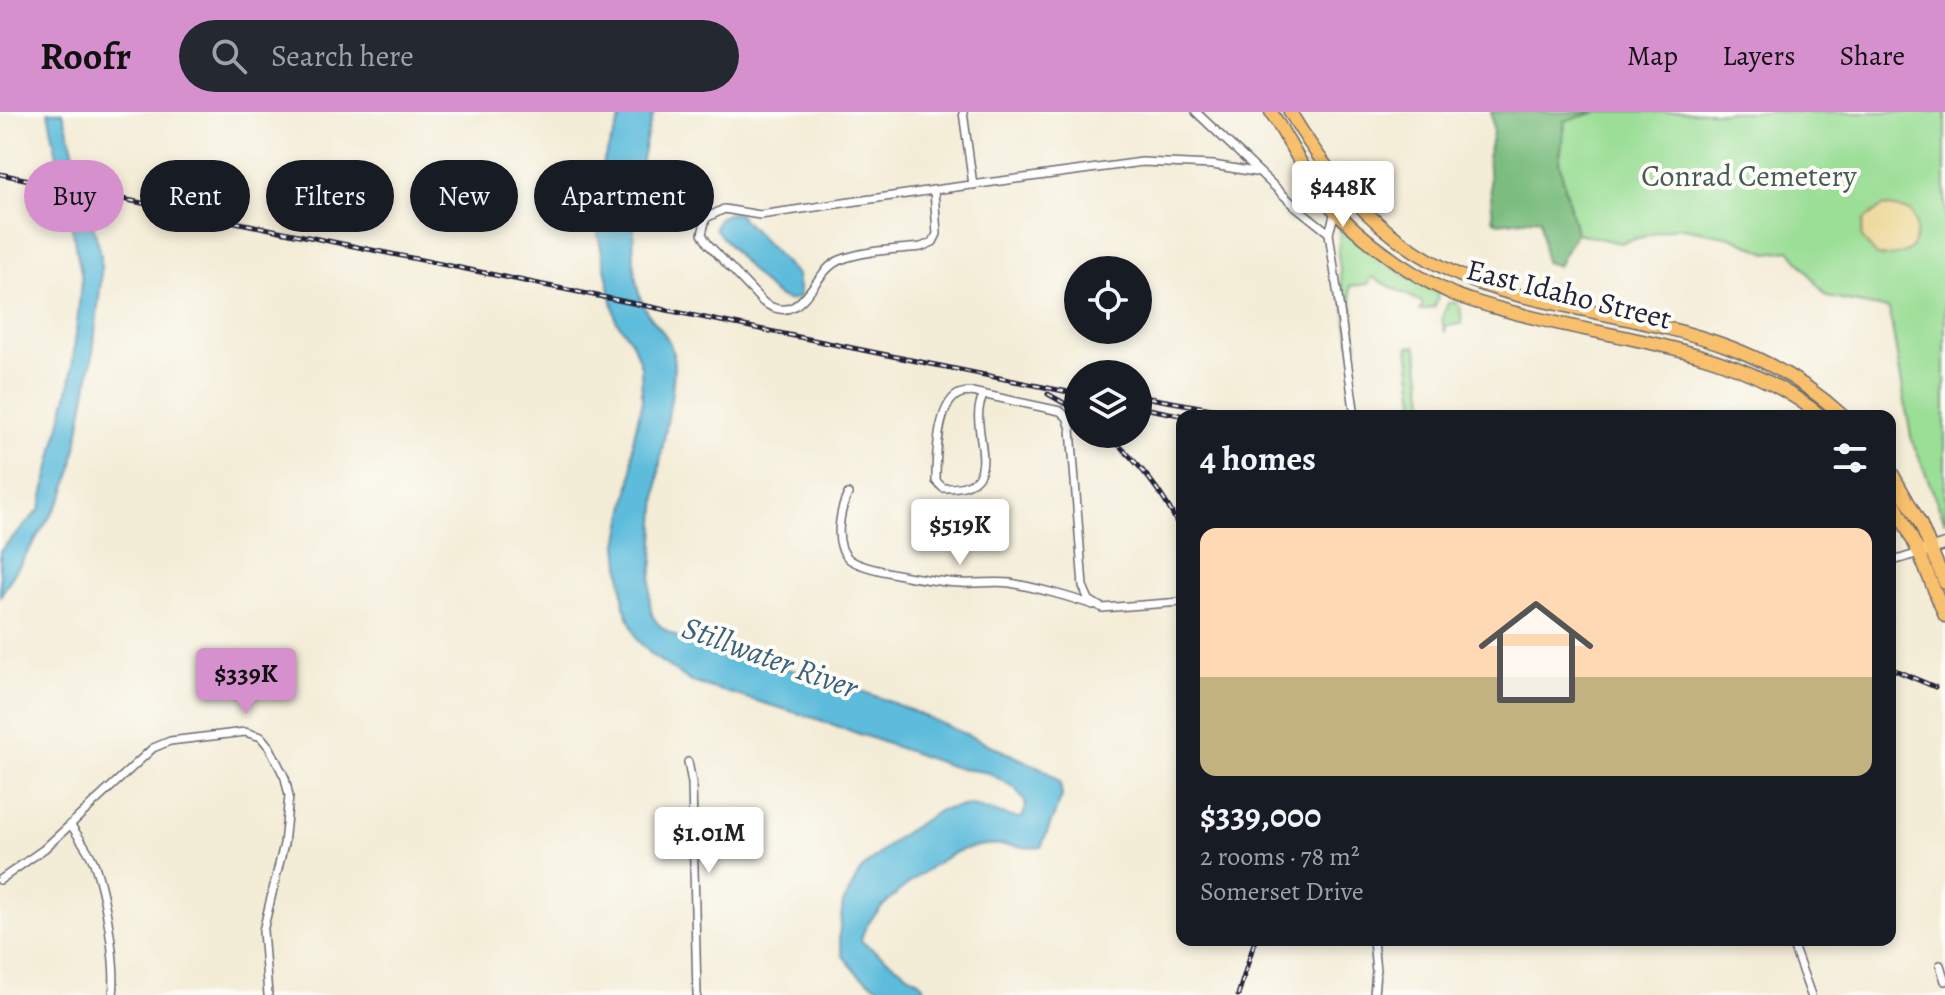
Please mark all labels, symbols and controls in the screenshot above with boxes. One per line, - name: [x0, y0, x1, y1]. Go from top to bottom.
- search box: [179, 20, 739, 92]
- text: Roofr: [40, 30, 131, 82]
- icon: search: [207, 34, 251, 78]
- text: Search here: [271, 36, 414, 76]
- text: Map: [1627, 37, 1678, 75]
- text: Layers: [1722, 37, 1795, 75]
- text: Share: [1839, 37, 1905, 75]
- park label: Conrad Cemetery: [1641, 156, 1857, 196]
- chip: Buy: [24, 160, 124, 232]
- chip: Rent: [140, 160, 250, 232]
- chip: Filters: [266, 160, 394, 232]
- chip: New: [410, 160, 518, 232]
- chip: Apartment: [534, 160, 714, 232]
- pin: $448K: [1287, 161, 1399, 229]
- text: $448K: [1310, 169, 1376, 204]
- street label: East Idaho Street: [1462, 249, 1676, 339]
- map controls: [1064, 256, 1152, 448]
- button: locate: [1064, 256, 1152, 344]
- button: layers: [1064, 360, 1152, 448]
- text: 4 homes: [1200, 435, 1316, 482]
- icon: filters: [1828, 436, 1872, 480]
- pin: $519K: [904, 499, 1016, 567]
- text: $519K: [929, 507, 991, 542]
- icon: home: [1464, 580, 1608, 724]
- water label: Stillwater River: [676, 605, 865, 709]
- pin: $339K: [190, 648, 302, 716]
- text: $339K: [214, 656, 278, 691]
- text: $339,000: [1200, 792, 1321, 839]
- pin: $1.01M: [644, 807, 774, 875]
- text: $1.01M: [673, 815, 745, 850]
- text: 2 rooms · 78 m²: [1200, 839, 1359, 874]
- text: Somerset Drive: [1200, 874, 1364, 909]

